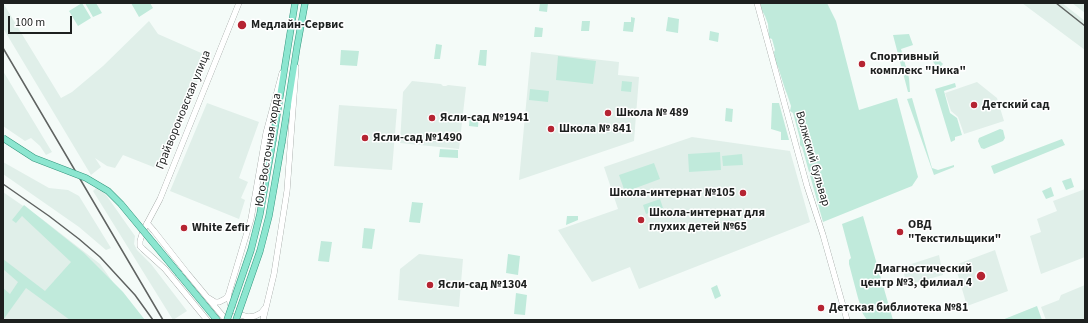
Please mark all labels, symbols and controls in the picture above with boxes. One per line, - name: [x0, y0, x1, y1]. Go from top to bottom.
- scale bar: [10, 8, 74, 34]
- text: 100 m: [15, 14, 45, 31]
- place label: Медлайн-Сервис: [251, 18, 344, 32]
- marker: Медлайн-Сервис: [236, 19, 248, 31]
- street label: Грайвороновская улица: [154, 48, 214, 172]
- place label: Спортивный комплекс "Ника": [870, 50, 966, 78]
- marker: Спортивный комплекс "Ника": [857, 59, 867, 69]
- street label: Юго-Восточная хорда: [253, 92, 285, 208]
- place label: Детский сад: [982, 98, 1049, 112]
- marker: Детский сад: [969, 100, 979, 110]
- place label: Школа № 489: [616, 106, 688, 120]
- marker: Школа № 489: [603, 108, 613, 118]
- street label: Волжский бульвар: [792, 110, 832, 208]
- place label: Ясли-сад №1941: [440, 111, 529, 125]
- marker: Ясли-сад №1941: [427, 113, 437, 123]
- place label: Школа № 841: [559, 122, 631, 136]
- marker: Школа № 841: [546, 124, 556, 134]
- place label: Ясли-сад №1490: [373, 131, 462, 145]
- marker: Ясли-сад №1490: [360, 133, 370, 143]
- place label: Школа-интернат №105: [609, 186, 735, 200]
- marker: Школа-интернат №105: [738, 188, 748, 198]
- place label: Школа-интернат для глухих детей №65: [649, 206, 765, 234]
- marker: Школа-интернат для глухих детей №65: [636, 215, 646, 225]
- place label: ОВД "Текстильщики": [908, 218, 1001, 246]
- place label: White Zefir: [192, 221, 250, 235]
- marker: White Zefir: [179, 223, 189, 233]
- marker: ОВД "Текстильщики": [895, 227, 905, 237]
- place label: Диагностический центр №3, филиал 4: [860, 262, 972, 290]
- marker: Диагностический центр №3, филиал 4: [975, 270, 987, 282]
- place label: Ясли-сад №1304: [438, 278, 527, 292]
- marker: Ясли-сад №1304: [425, 280, 435, 290]
- place label: Детская библиотека №81: [829, 301, 968, 315]
- marker: Детская библиотека №81: [816, 303, 826, 313]

